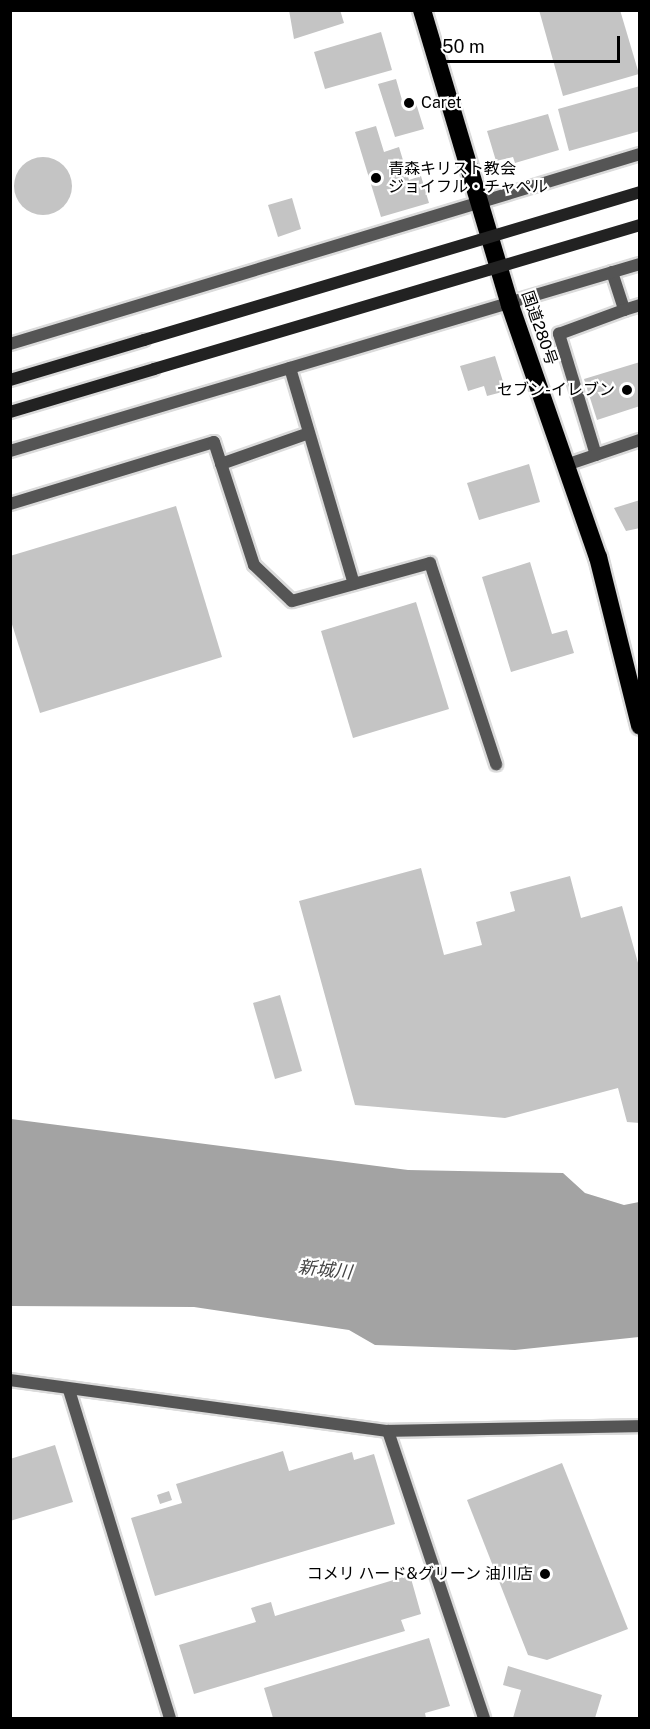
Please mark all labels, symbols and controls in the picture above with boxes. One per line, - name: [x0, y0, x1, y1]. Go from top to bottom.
- scale bar: [434, 24, 623, 62]
- text: 50 m: [442, 36, 485, 57]
- place label: Caret: [421, 93, 462, 113]
- marker: Caret: [402, 96, 416, 110]
- place label: 青森キリスト教会 ジョイフル・チャペル: [388, 159, 548, 197]
- marker: 青森キリスト教会 ジョイフル・チャペル: [369, 171, 383, 185]
- street label: 国道280号: [517, 288, 561, 368]
- place label: セブン-イレブン: [497, 380, 615, 400]
- marker: セブン-イレブン: [620, 383, 634, 397]
- water label: 新城川: [297, 1256, 353, 1284]
- place label: コメリ ハード&グリーン 油川店: [306, 1564, 533, 1584]
- marker: コメリ ハード&グリーン 油川店: [538, 1567, 552, 1581]

